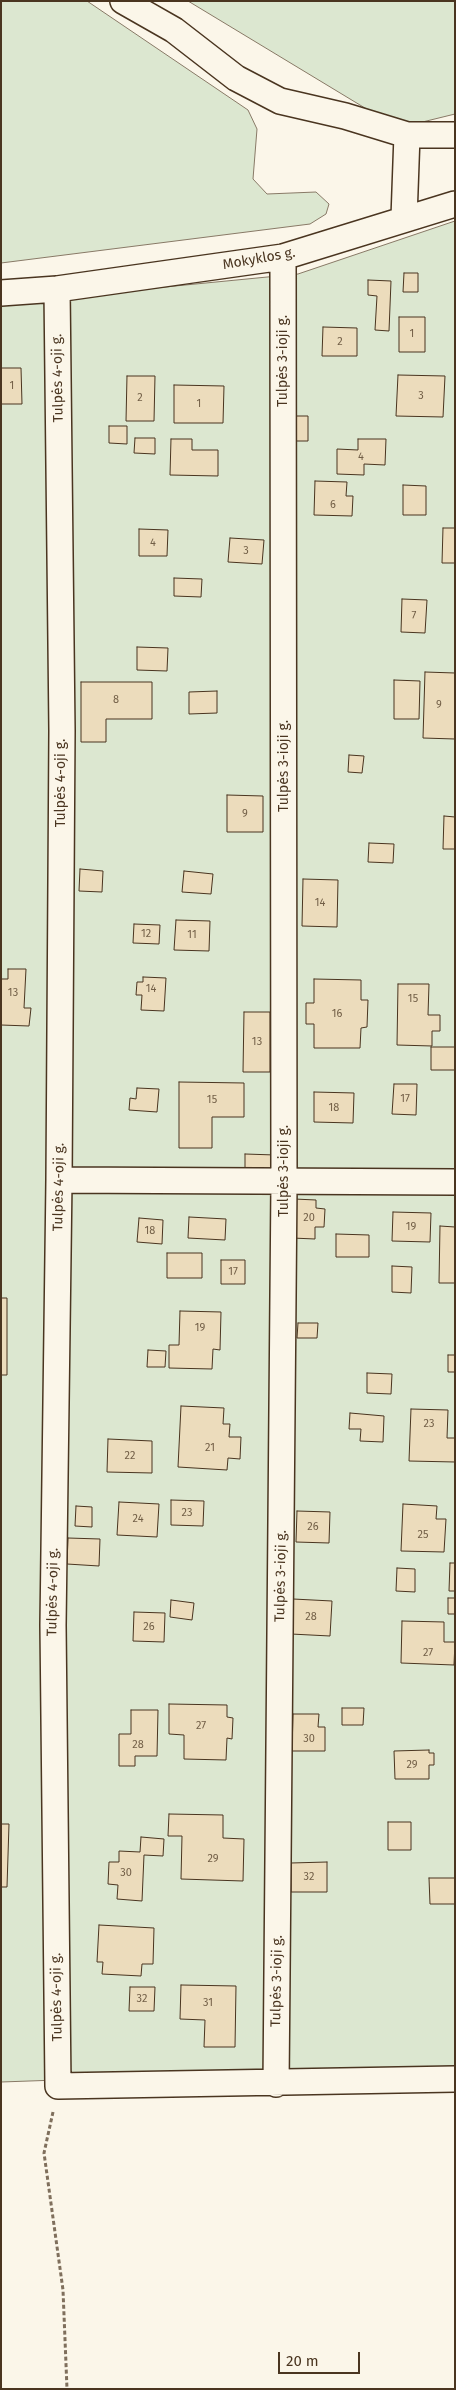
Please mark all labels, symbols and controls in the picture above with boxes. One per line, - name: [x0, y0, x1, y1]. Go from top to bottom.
- street label: Mokyklos g.: [221, 244, 297, 274]
- street label: Tulpės 3-ioji g.: [275, 315, 291, 407]
- house number: 1: [410, 327, 414, 341]
- street label: Tulpės 4-oji g.: [49, 334, 67, 422]
- house number: 2: [337, 335, 343, 349]
- house number: 1: [10, 379, 14, 393]
- house number: 3: [418, 389, 424, 403]
- house number: 2: [137, 391, 143, 405]
- house number: 1: [197, 397, 201, 411]
- house number: 4: [358, 450, 364, 464]
- house number: 6: [330, 498, 336, 512]
- house number: 4: [150, 536, 156, 550]
- house number: 3: [243, 544, 249, 558]
- house number: 7: [412, 609, 416, 623]
- house number: 8: [113, 693, 119, 707]
- house number: 9: [436, 698, 442, 712]
- street label: Tulpės 3-ioji g.: [276, 720, 292, 812]
- street label: Tulpės 4-oji g.: [53, 739, 69, 827]
- house number: 9: [242, 807, 248, 821]
- house number: 14: [315, 896, 325, 910]
- house number: 12: [141, 927, 151, 941]
- house number: 11: [187, 928, 197, 942]
- house number: 14: [146, 982, 156, 996]
- house number: 13: [8, 986, 18, 1000]
- house number: 15: [408, 992, 418, 1006]
- house number: 16: [332, 1007, 342, 1021]
- house number: 13: [252, 1035, 262, 1049]
- house number: 17: [400, 1092, 410, 1106]
- house number: 15: [207, 1093, 217, 1107]
- house number: 18: [329, 1101, 339, 1115]
- street label: Tulpės 3-ioji g.: [276, 1125, 292, 1217]
- street label: Tulpės 4-oji g.: [50, 1143, 68, 1231]
- house number: 20: [303, 1211, 315, 1225]
- house number: 19: [406, 1220, 416, 1234]
- house number: 18: [145, 1224, 155, 1238]
- house number: 17: [228, 1265, 238, 1279]
- house number: 19: [195, 1321, 205, 1335]
- house number: 23: [424, 1417, 434, 1431]
- house number: 21: [205, 1441, 215, 1455]
- house number: 22: [125, 1449, 135, 1463]
- house number: 23: [182, 1506, 192, 1520]
- house number: 24: [133, 1512, 143, 1526]
- house number: 26: [307, 1520, 319, 1534]
- house number: 25: [418, 1528, 428, 1542]
- street label: Tulpės 3-ioji g.: [272, 1530, 290, 1622]
- street label: Tulpės 4-oji g.: [44, 1548, 62, 1636]
- house number: 28: [305, 1610, 317, 1624]
- house number: 26: [143, 1620, 155, 1634]
- house number: 27: [423, 1646, 433, 1660]
- house number: 27: [196, 1719, 206, 1733]
- house number: 30: [303, 1732, 315, 1746]
- house number: 28: [132, 1738, 144, 1752]
- house number: 29: [406, 1758, 418, 1772]
- house number: 29: [207, 1852, 219, 1866]
- house number: 30: [120, 1866, 132, 1880]
- house number: 32: [304, 1870, 314, 1884]
- street label: Tulpės 3-ioji g.: [268, 1935, 286, 2027]
- street label: Tulpės 4-oji g.: [48, 1953, 66, 2041]
- house number: 32: [137, 1992, 147, 2006]
- house number: 31: [203, 1996, 213, 2010]
- scale bar: [281, 2342, 364, 2374]
- text: 20 m: [286, 2352, 319, 2370]

